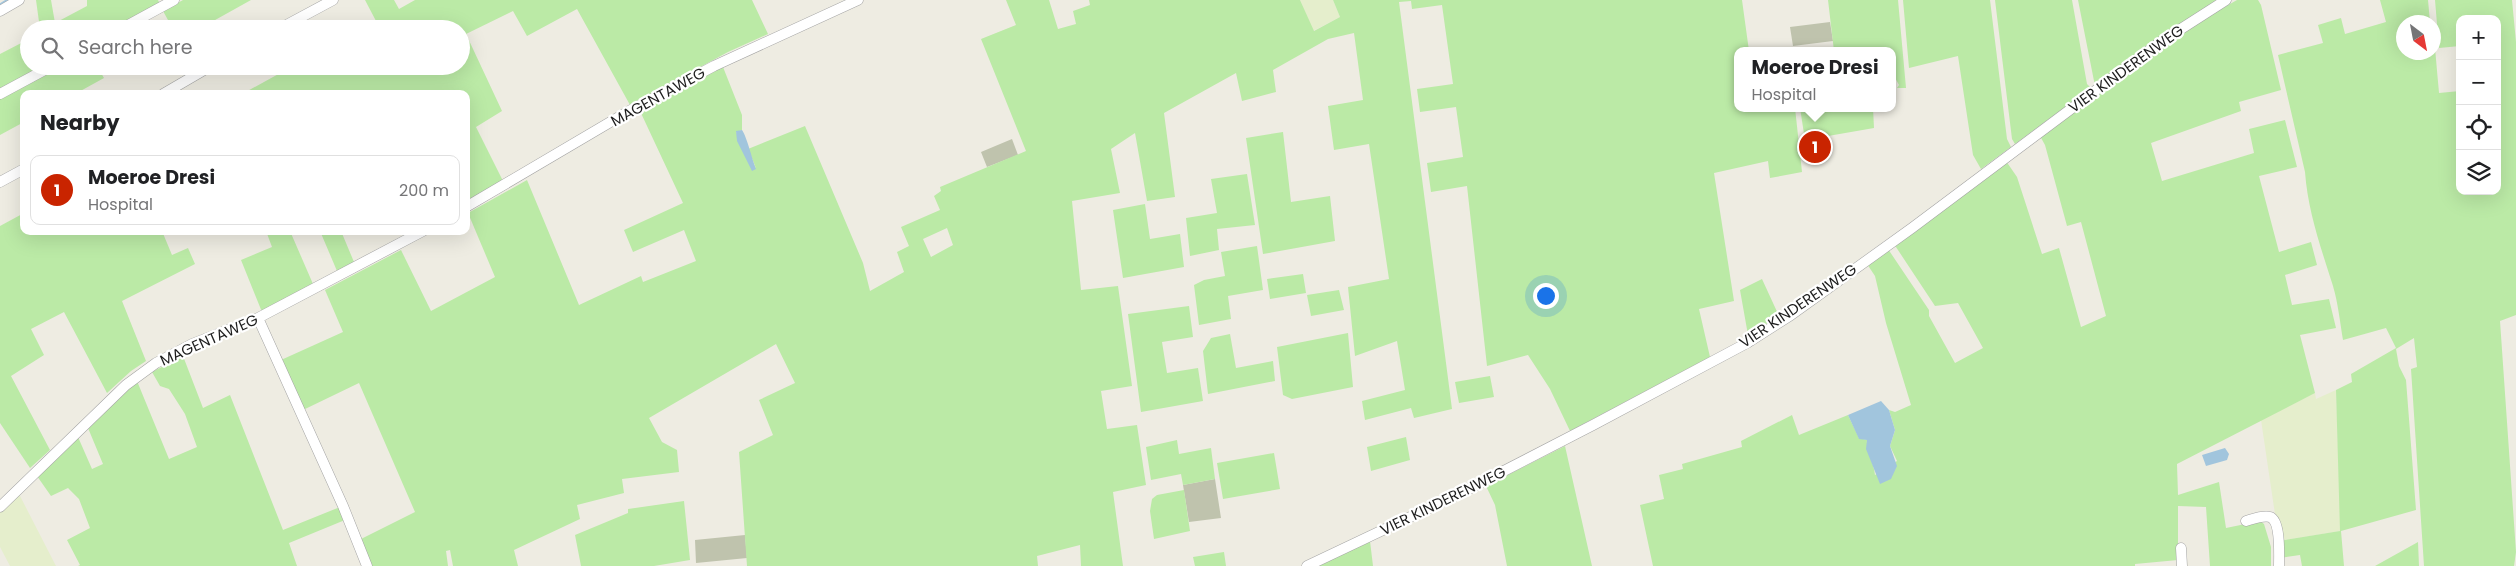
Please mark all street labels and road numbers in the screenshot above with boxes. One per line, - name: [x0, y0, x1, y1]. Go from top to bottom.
- street label: VIER KINDERENWEG: [2064, 19, 2188, 118]
- street label: MAGENTAWEG: [607, 62, 709, 131]
- street label: VIER KINDERENWEG: [1735, 258, 1861, 353]
- street label: MAGENTAWEG: [156, 308, 261, 371]
- street label: VIER KINDERENWEG: [1376, 461, 1509, 540]

